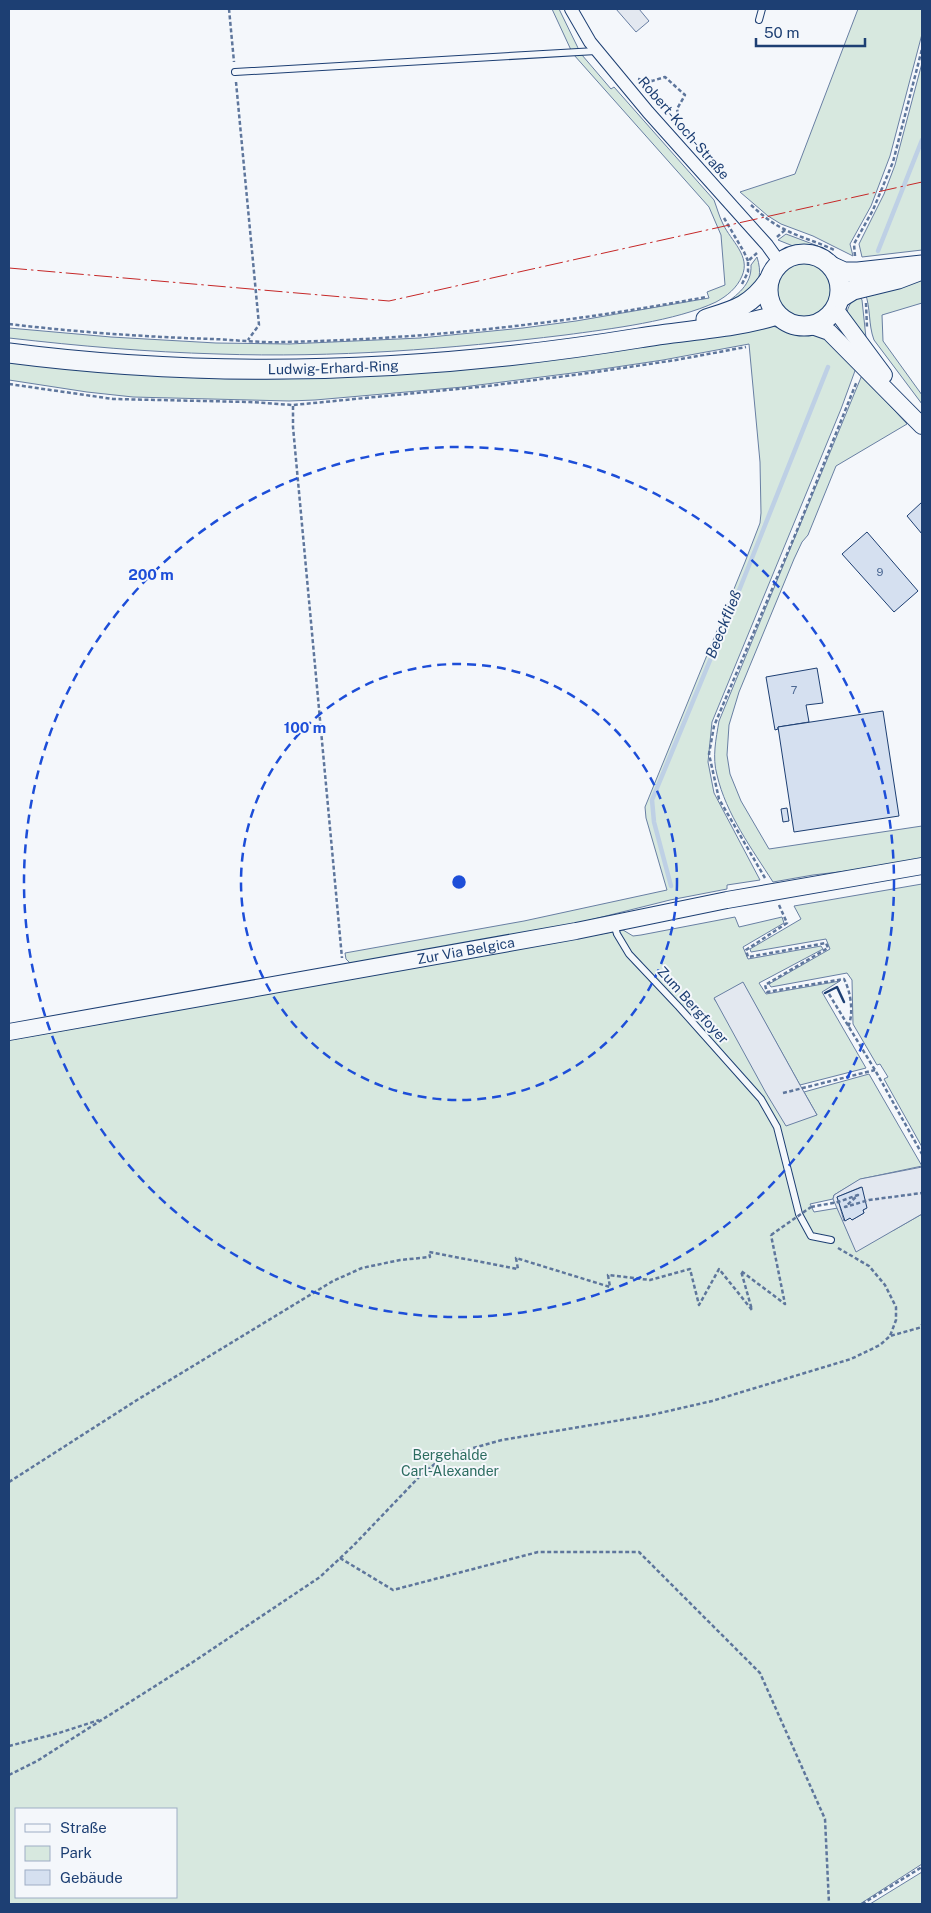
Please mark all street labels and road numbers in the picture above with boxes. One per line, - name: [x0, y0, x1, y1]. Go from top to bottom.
- street label: Robert-Koch-Straße: [635, 74, 733, 183]
- street label: Ludwig-Erhard-Ring: [268, 357, 400, 377]
- street label: Zur Via Belgica: [416, 934, 516, 967]
- street label: Zum Bergfoyer: [654, 963, 732, 1047]

